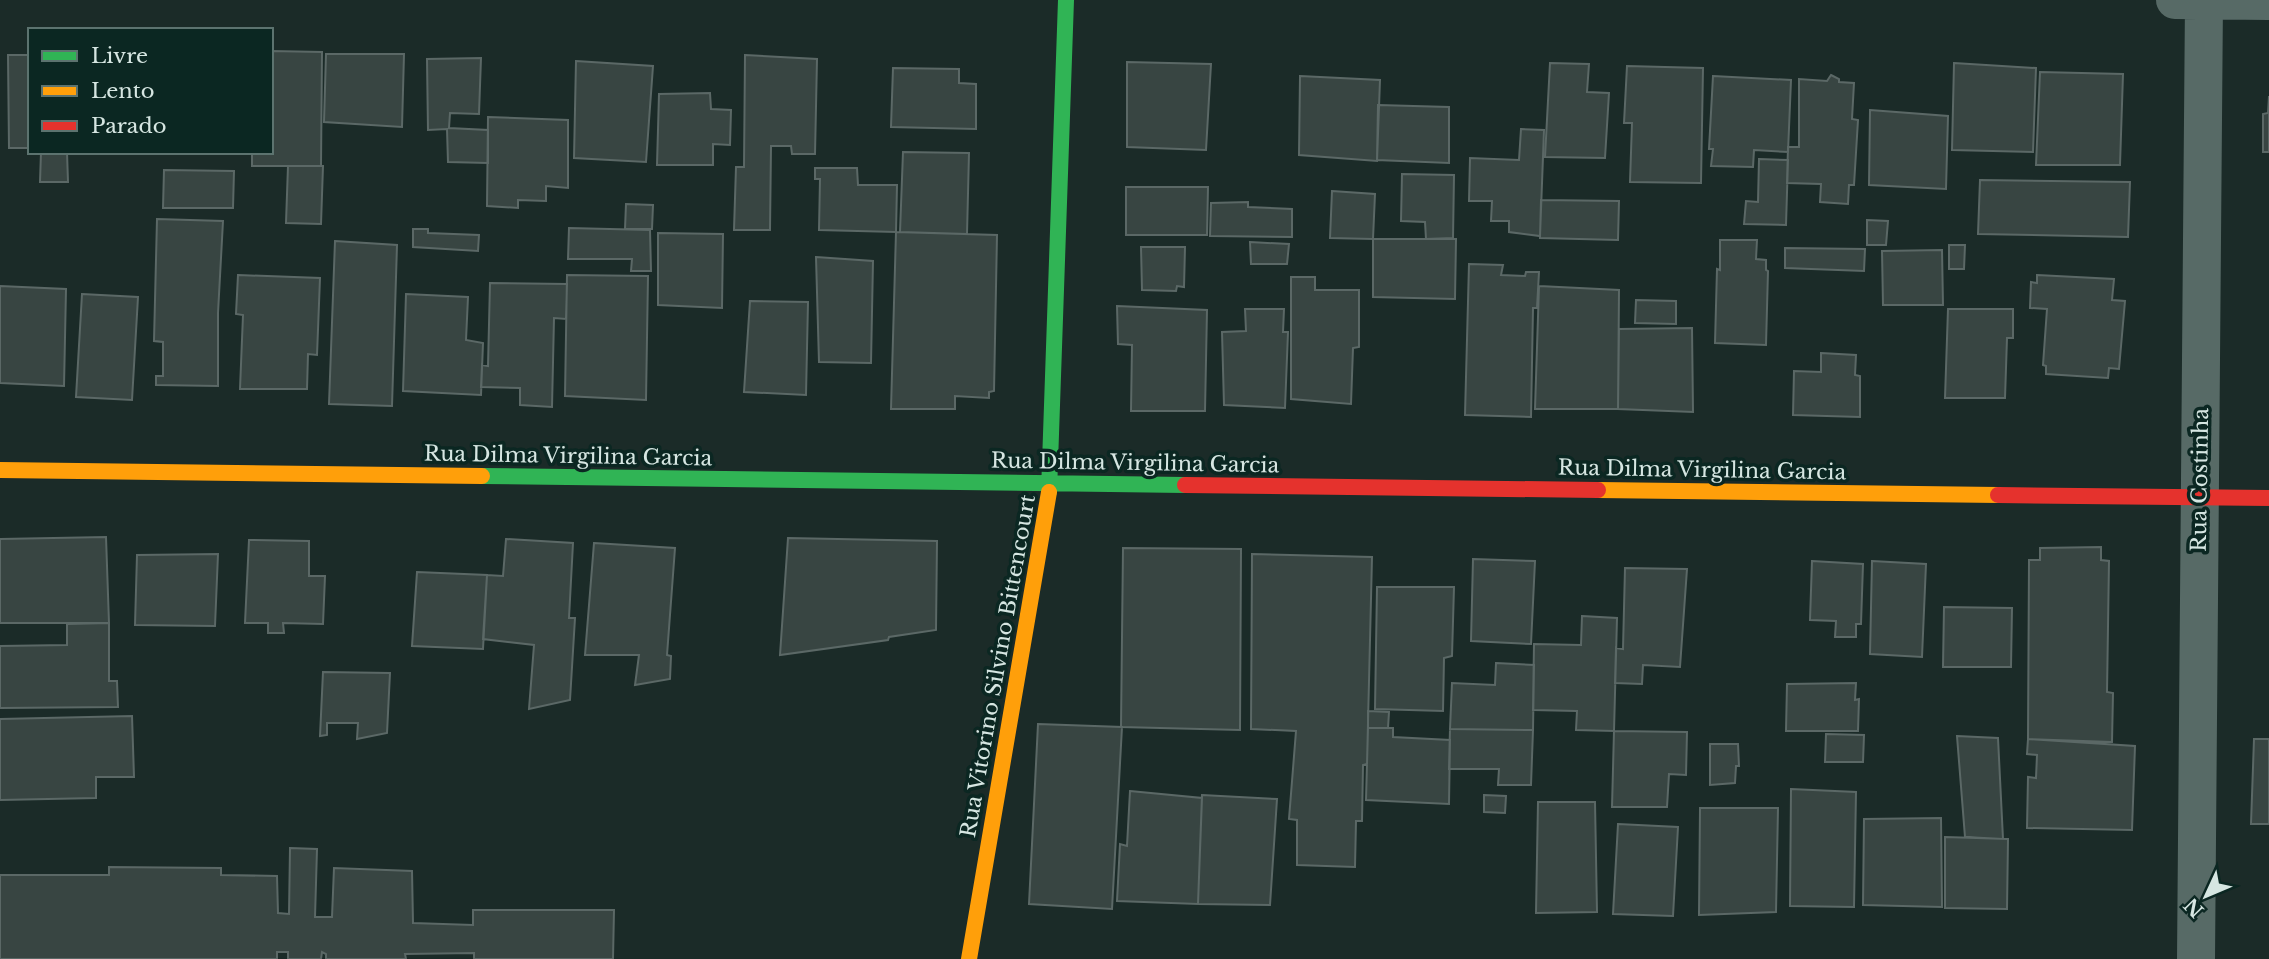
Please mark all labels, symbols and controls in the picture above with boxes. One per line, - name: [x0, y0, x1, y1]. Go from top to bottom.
- legend: [28, 28, 273, 154]
- text: Livre: [91, 43, 148, 69]
- text: Lento: [91, 78, 154, 104]
- text: Parado: [91, 113, 166, 139]
- street label: Rua Costinha: [2186, 408, 2214, 552]
- street label: Rua Dilma Virgilina Garcia: [424, 440, 713, 472]
- street label: Rua Dilma Virgilina Garcia: [991, 447, 1280, 479]
- street label: Rua Dilma Virgilina Garcia: [1558, 454, 1847, 486]
- street label: Rua Vitorino Silvino Bittencourt: [955, 492, 1041, 840]
- north arrow: [2171, 861, 2241, 931]
- text: N: [2180, 893, 2209, 922]

